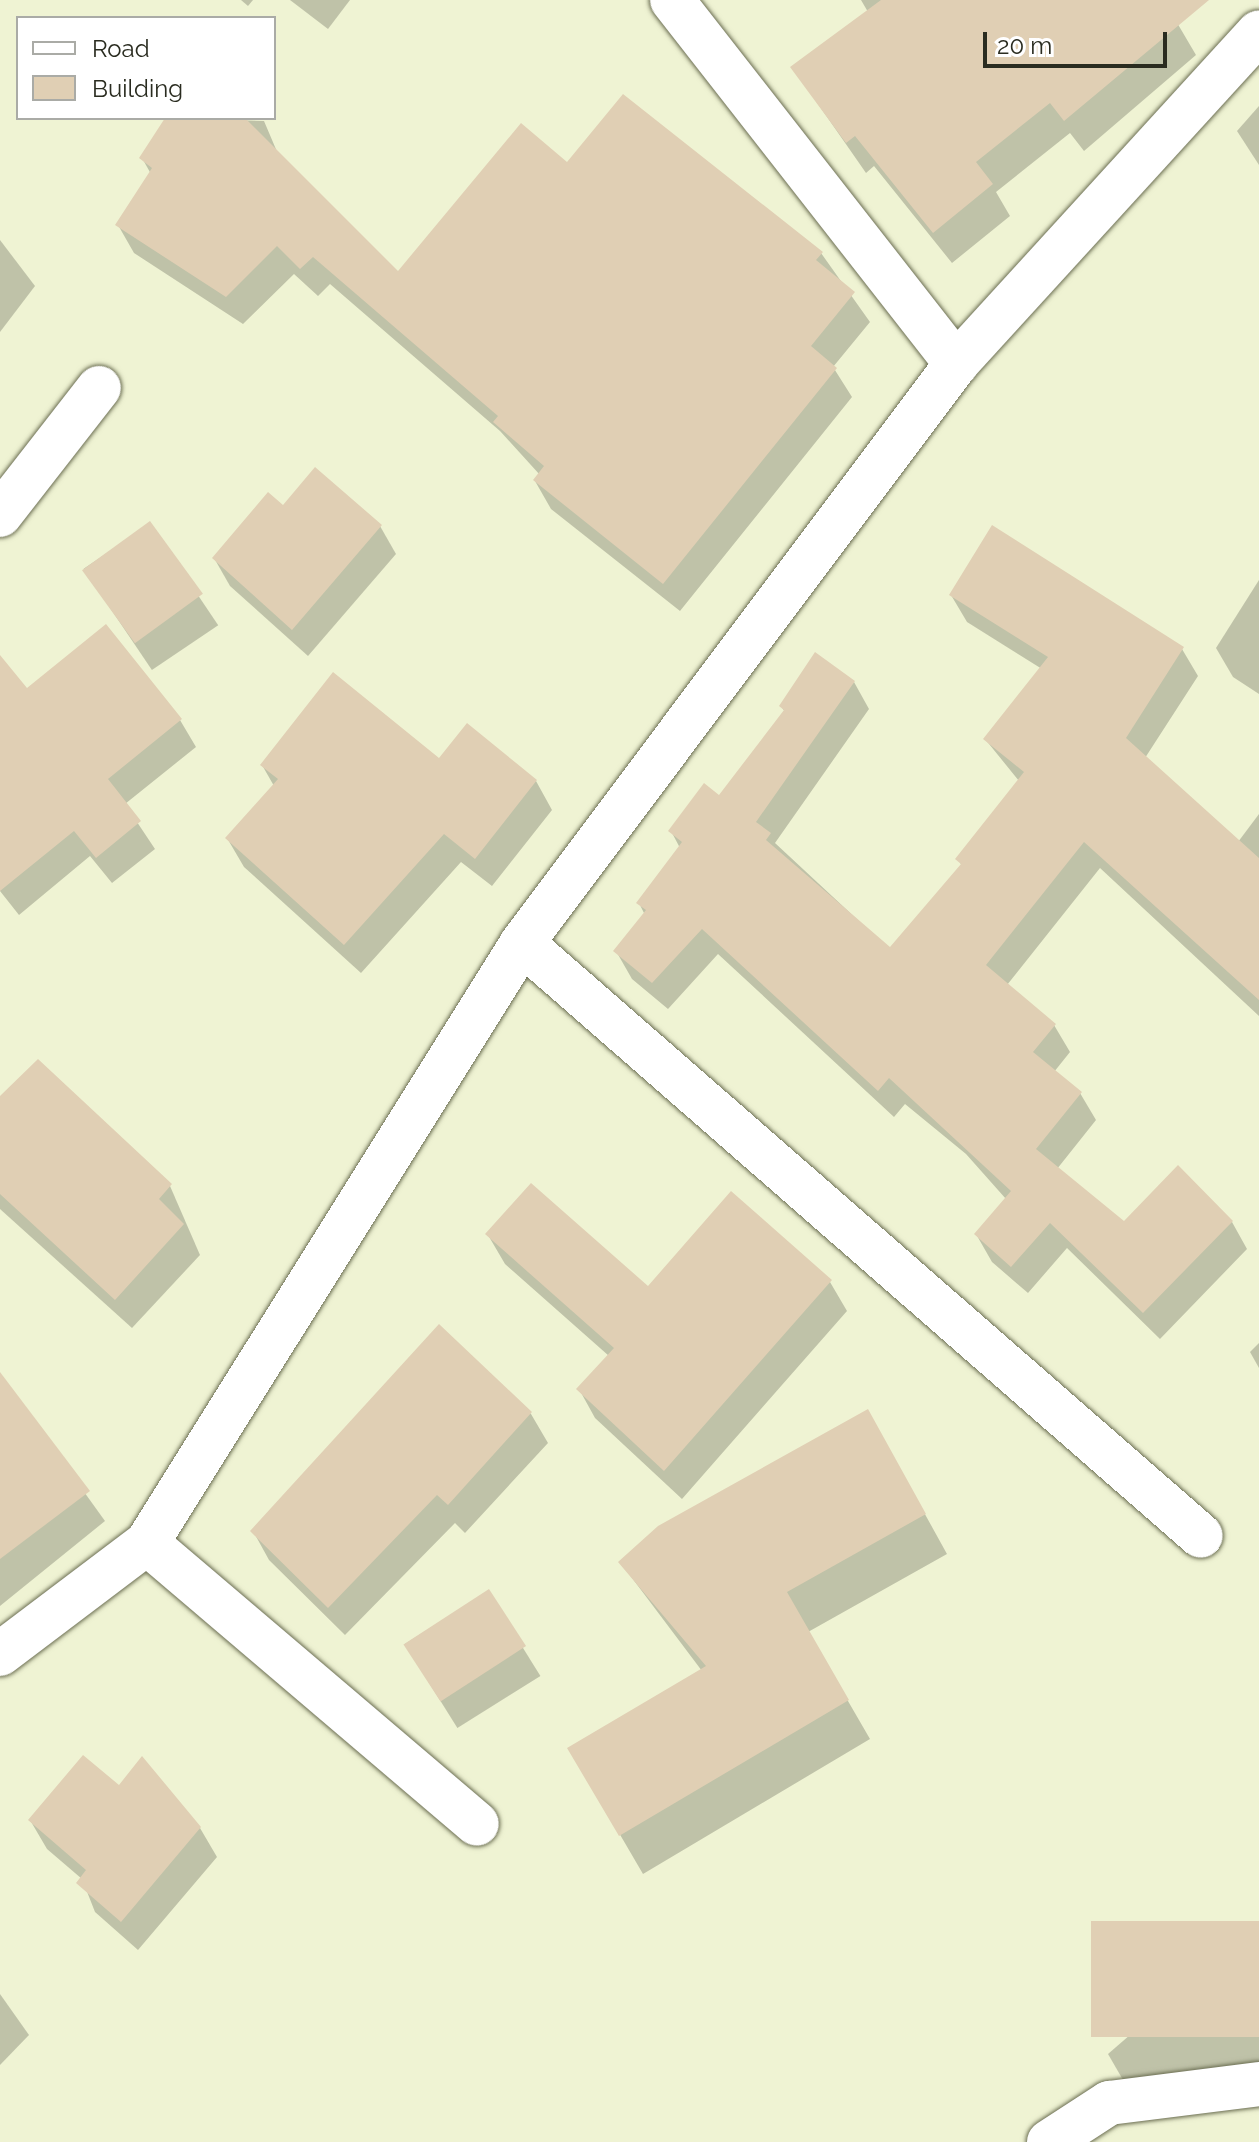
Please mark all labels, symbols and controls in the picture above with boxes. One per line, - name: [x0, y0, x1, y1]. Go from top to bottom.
- legend: [16, 16, 276, 120]
- scale bar: [987, 16, 1171, 66]
- text: 20 m: [997, 31, 1052, 60]
- text: Road: [92, 34, 150, 63]
- text: Building: [92, 74, 183, 103]

